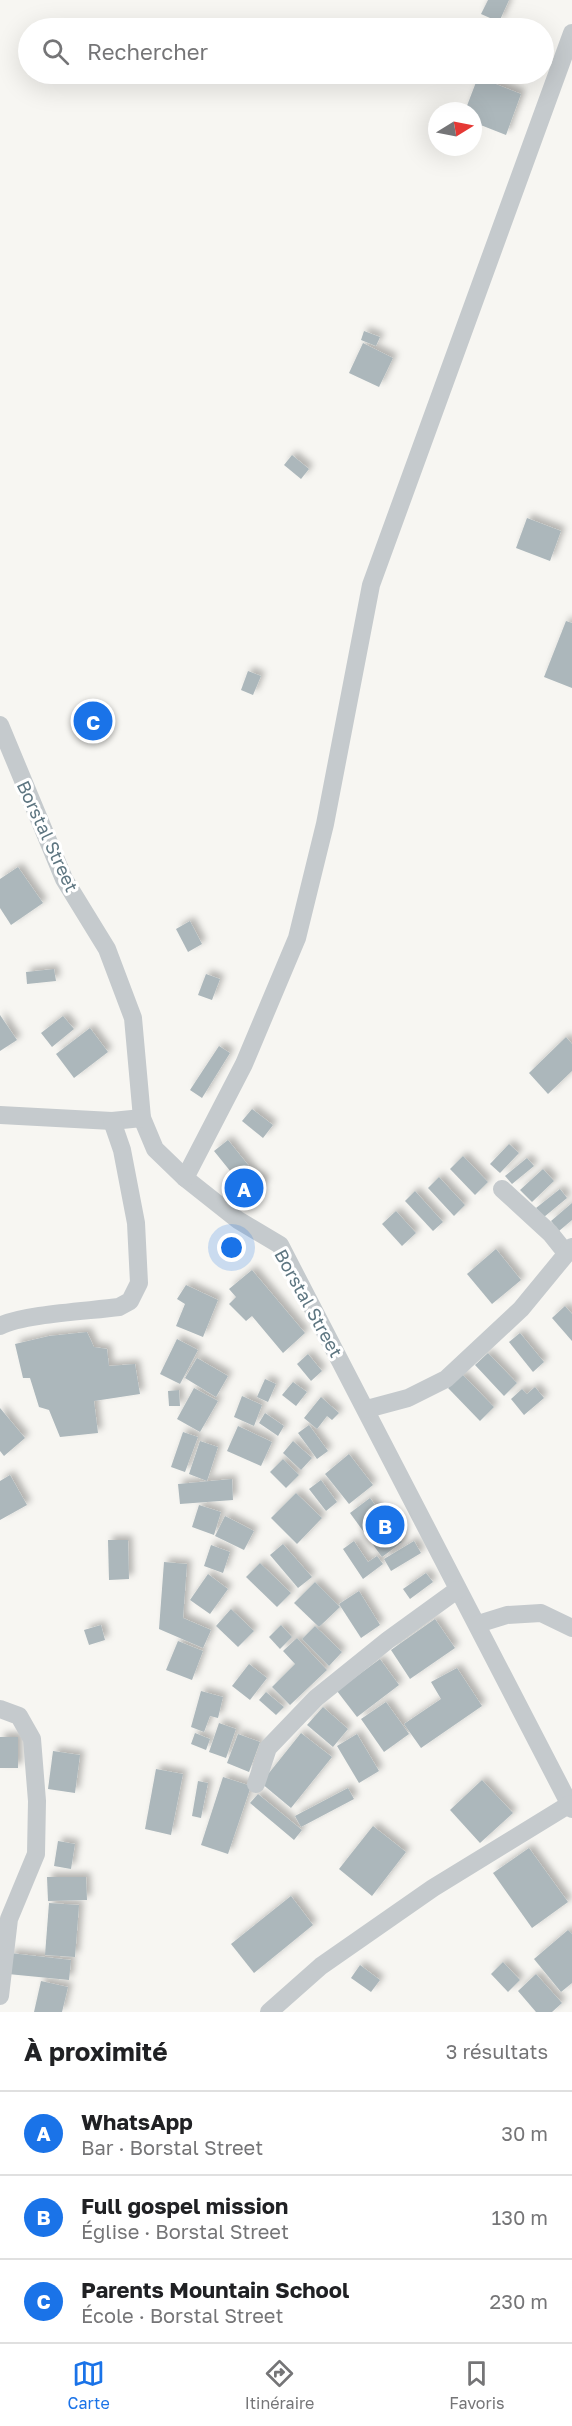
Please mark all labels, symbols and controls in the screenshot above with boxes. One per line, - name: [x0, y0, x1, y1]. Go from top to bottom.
- search box: [18, 18, 554, 84]
- icon: search: [39, 35, 72, 68]
- text: Rechercher: [87, 38, 208, 65]
- north arrow: [428, 102, 482, 156]
- pin: C: [74, 698, 112, 744]
- street label: Borstal Street: [13, 777, 83, 895]
- pin: A: [224, 1166, 264, 1210]
- your location: [217, 1233, 246, 1262]
- street label: Borstal Street: [270, 1245, 348, 1361]
- pin: B: [366, 1502, 404, 1547]
- text: À proximité: [24, 2036, 168, 2067]
- text: 3 résultats: [446, 2039, 548, 2063]
- text: WhatsApp: [81, 2108, 193, 2135]
- text: A: [36, 2121, 51, 2145]
- text: 30 m: [501, 2121, 548, 2145]
- text: Bar · Borstal Street: [81, 2135, 263, 2159]
- text: Full gospel mission: [81, 2192, 288, 2219]
- text: B: [36, 2205, 51, 2229]
- text: 130 m: [492, 2205, 548, 2229]
- text: Église · Borstal Street: [81, 2219, 289, 2243]
- text: Parents Mountain School: [81, 2276, 349, 2303]
- text: C: [36, 2289, 51, 2313]
- text: 230 m: [490, 2289, 548, 2313]
- text: École · Borstal Street: [81, 2303, 283, 2327]
- tab: Carte: [68, 2357, 110, 2413]
- tab: Itinéraire: [245, 2357, 314, 2413]
- tab: Favoris: [449, 2357, 504, 2413]

